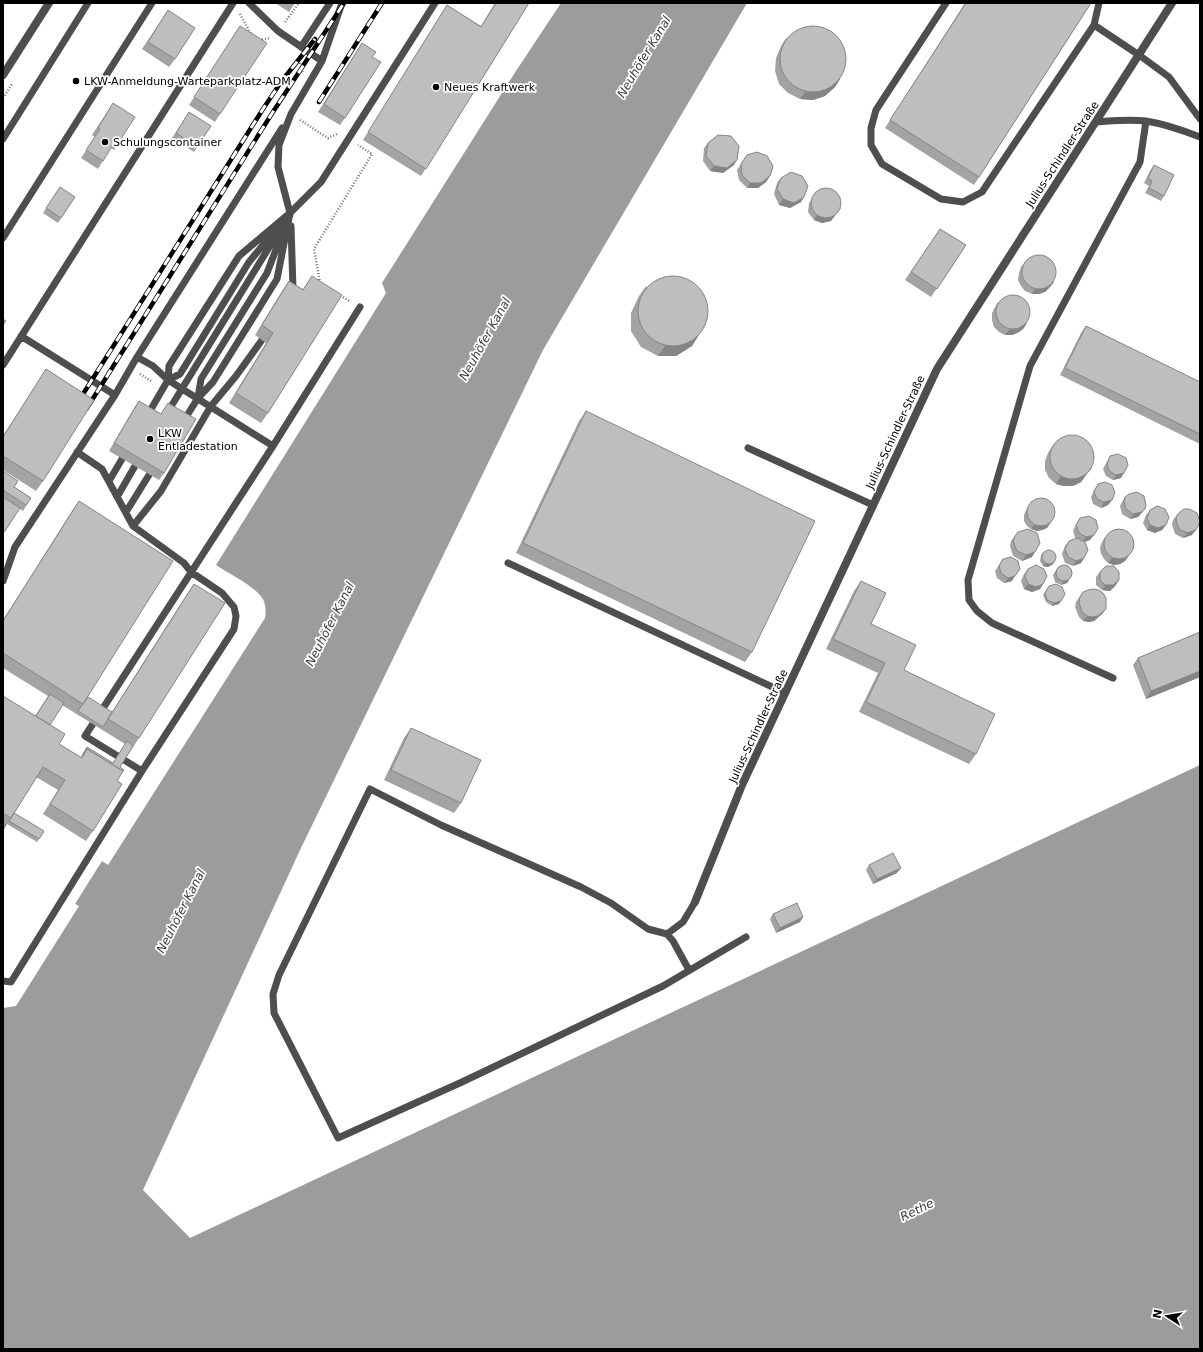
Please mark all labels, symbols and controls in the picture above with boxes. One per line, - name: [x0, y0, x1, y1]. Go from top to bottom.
- water label: Neuhöfer Kanal: [614, 13, 674, 100]
- place label: LKW-Anmeldung-Warteparkplatz-ADM: [84, 75, 291, 88]
- marker: LKW-Anmeldung-Warteparkplatz-ADM: [71, 76, 81, 86]
- place label: Neues Kraftwerk: [444, 81, 536, 94]
- marker: Neues Kraftwerk: [431, 82, 441, 92]
- street label: Julius-Schindler-Straße: [1023, 99, 1102, 211]
- place label: Schulungscontainer: [113, 136, 222, 149]
- marker: Schulungscontainer: [100, 137, 110, 147]
- water label: Neuhöfer Kanal: [456, 295, 514, 383]
- street label: Julius-Schindler-Straße: [863, 373, 928, 492]
- place label: LKW Entladestation: [158, 427, 238, 453]
- marker: LKW Entladestation: [145, 434, 155, 444]
- water label: Neuhöfer Kanal: [303, 579, 358, 668]
- street label: Julius-Schindler-Straße: [726, 667, 791, 786]
- water label: Neuhöfer Kanal: [154, 866, 209, 955]
- water label: Rethe: [898, 1196, 936, 1224]
- north arrow: [1147, 1296, 1187, 1336]
- text: N: [1150, 1308, 1165, 1320]

